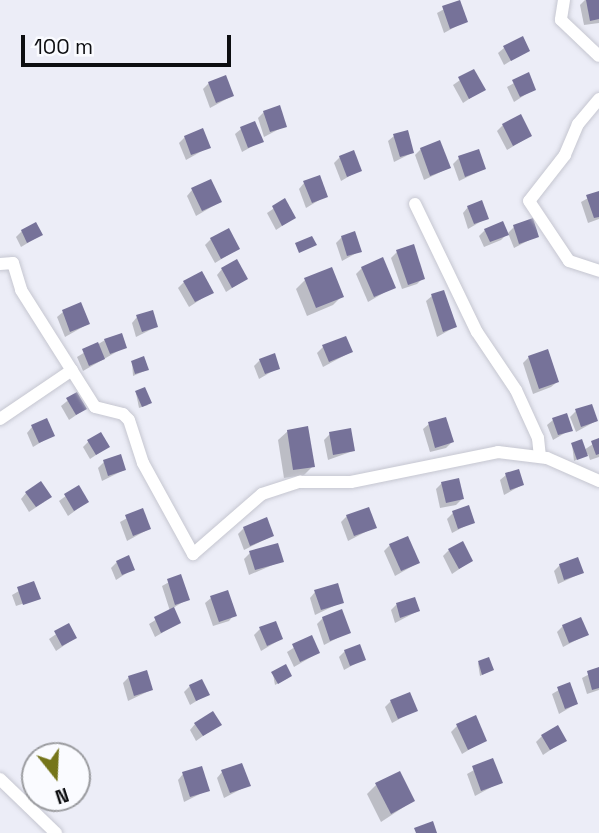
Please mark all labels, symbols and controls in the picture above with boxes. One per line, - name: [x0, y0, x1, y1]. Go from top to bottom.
- scale bar: [24, 21, 234, 65]
- text: 100 m: [34, 33, 93, 60]
- north arrow: [21, 742, 91, 812]
- text: N: [52, 782, 72, 809]

